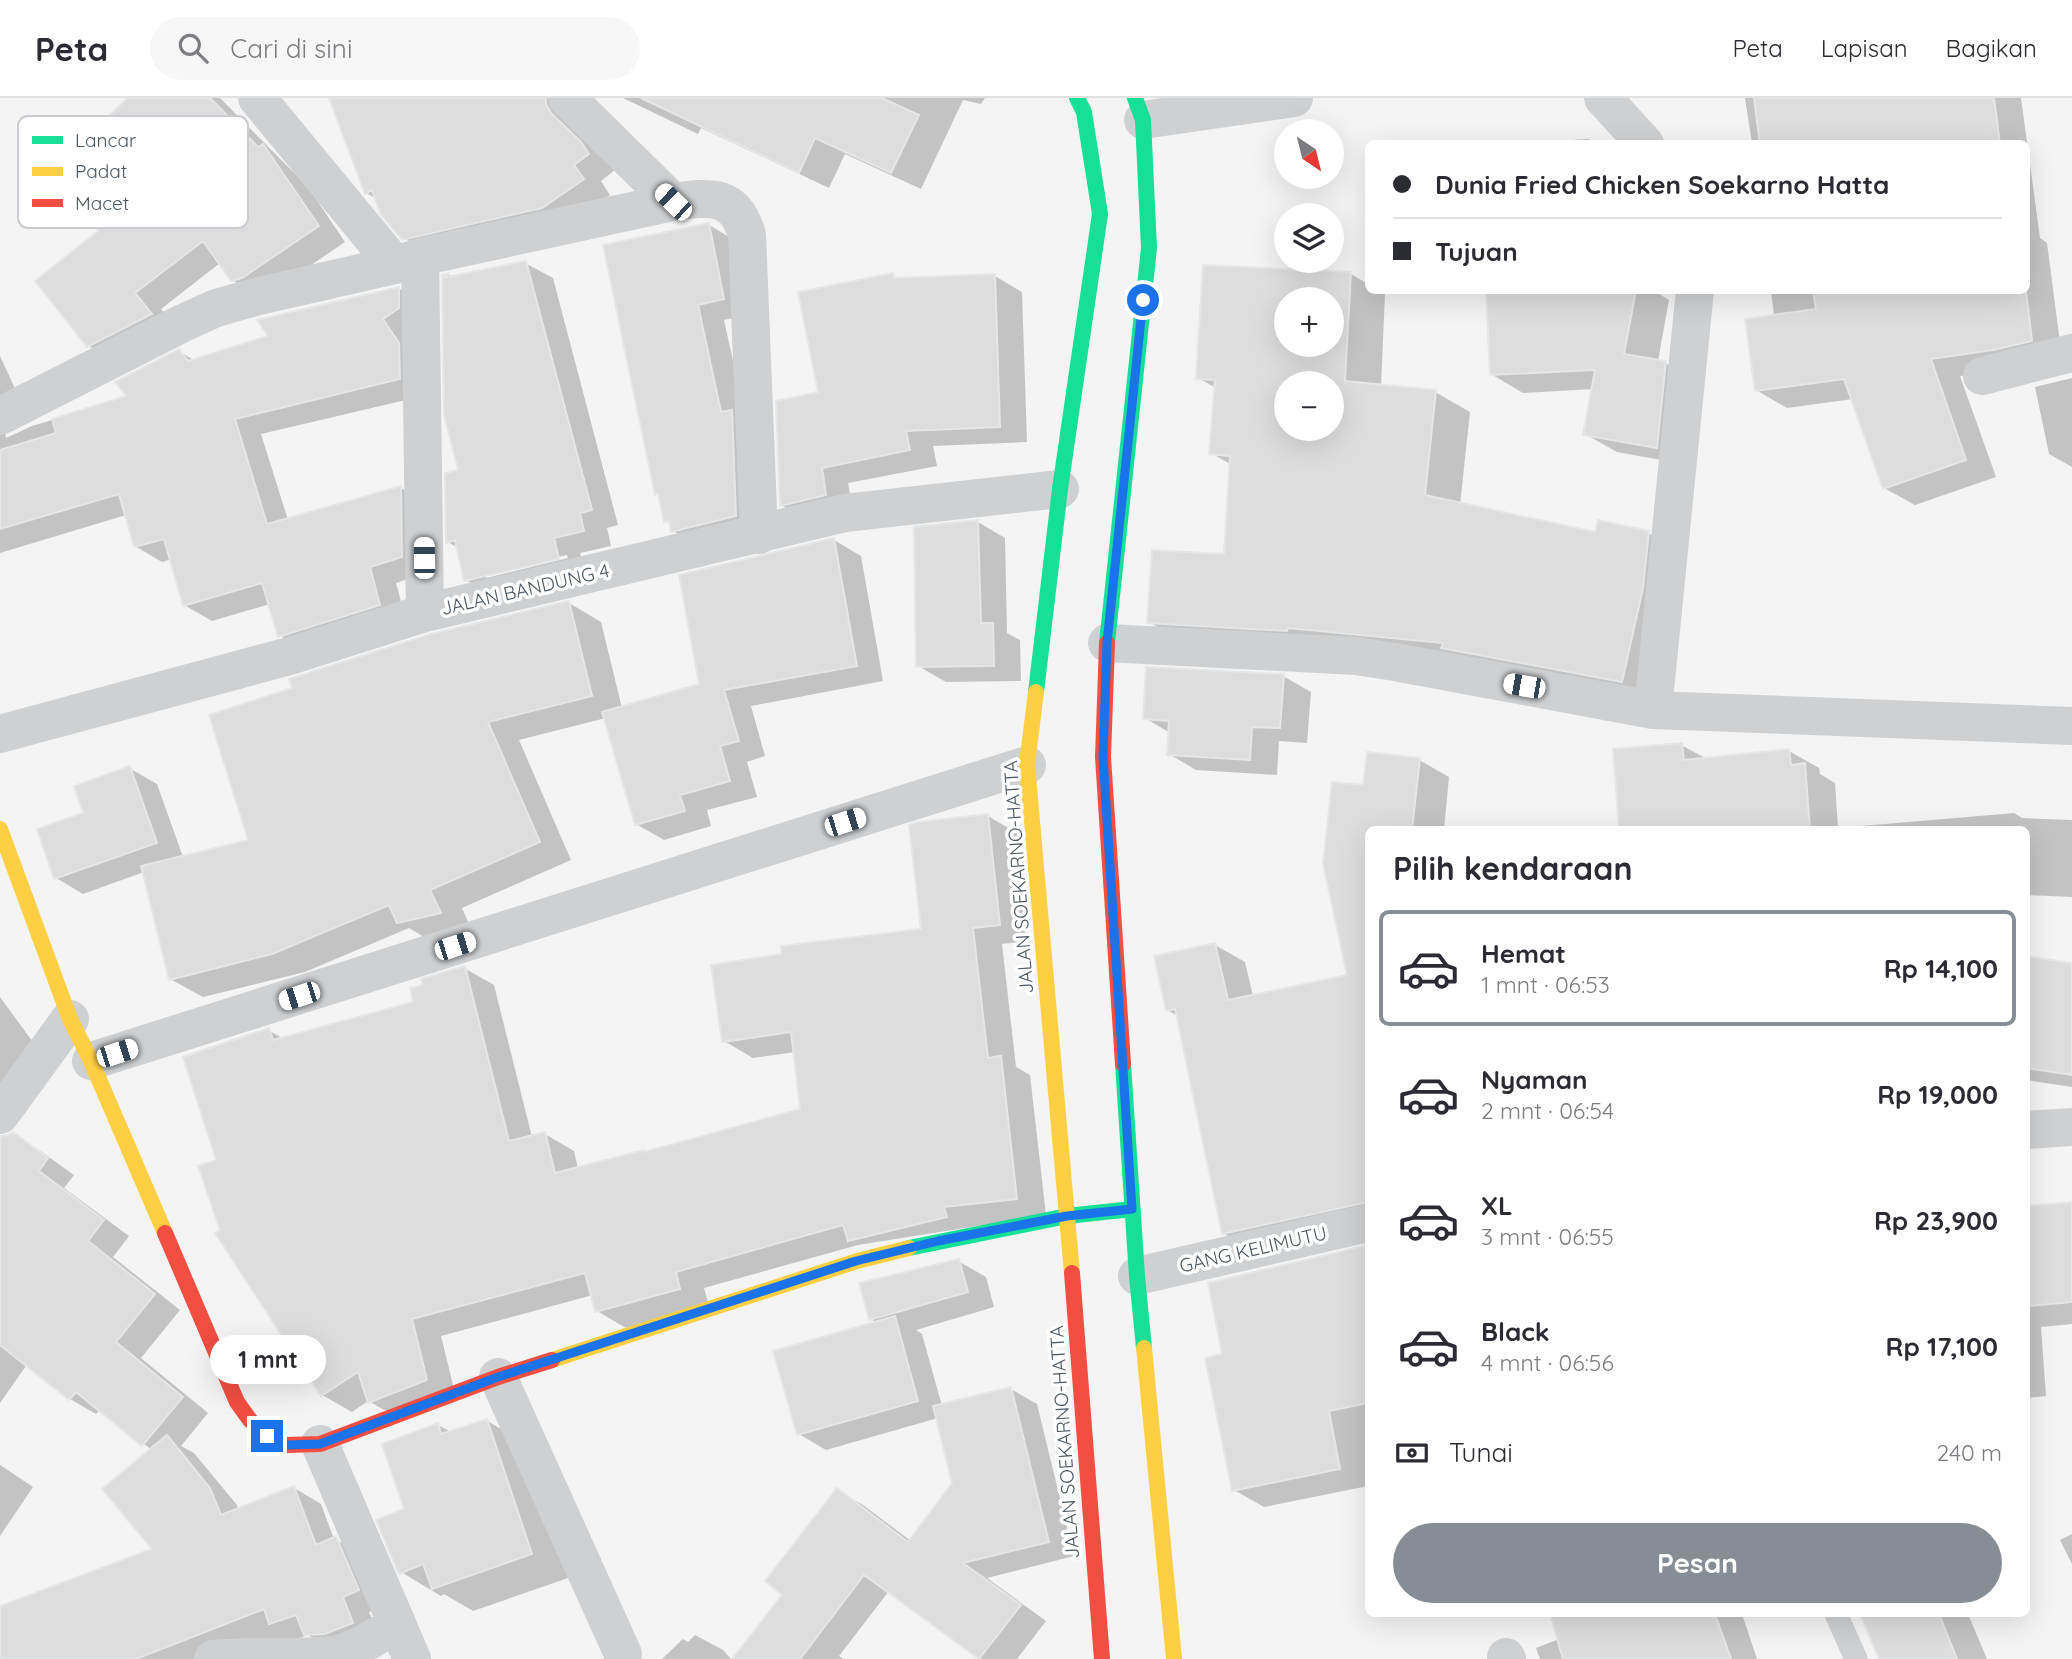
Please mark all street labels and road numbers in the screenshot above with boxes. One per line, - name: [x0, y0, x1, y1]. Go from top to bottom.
- street label: JALAN BANDUNG 4: [438, 558, 612, 620]
- street label: JALAN SOEKARNO-HATTA: [998, 760, 1038, 994]
- street label: GANG KELIMUTU: [1177, 1220, 1329, 1278]
- street label: JALAN SOEKARNO-HATTA: [1044, 1325, 1084, 1559]

